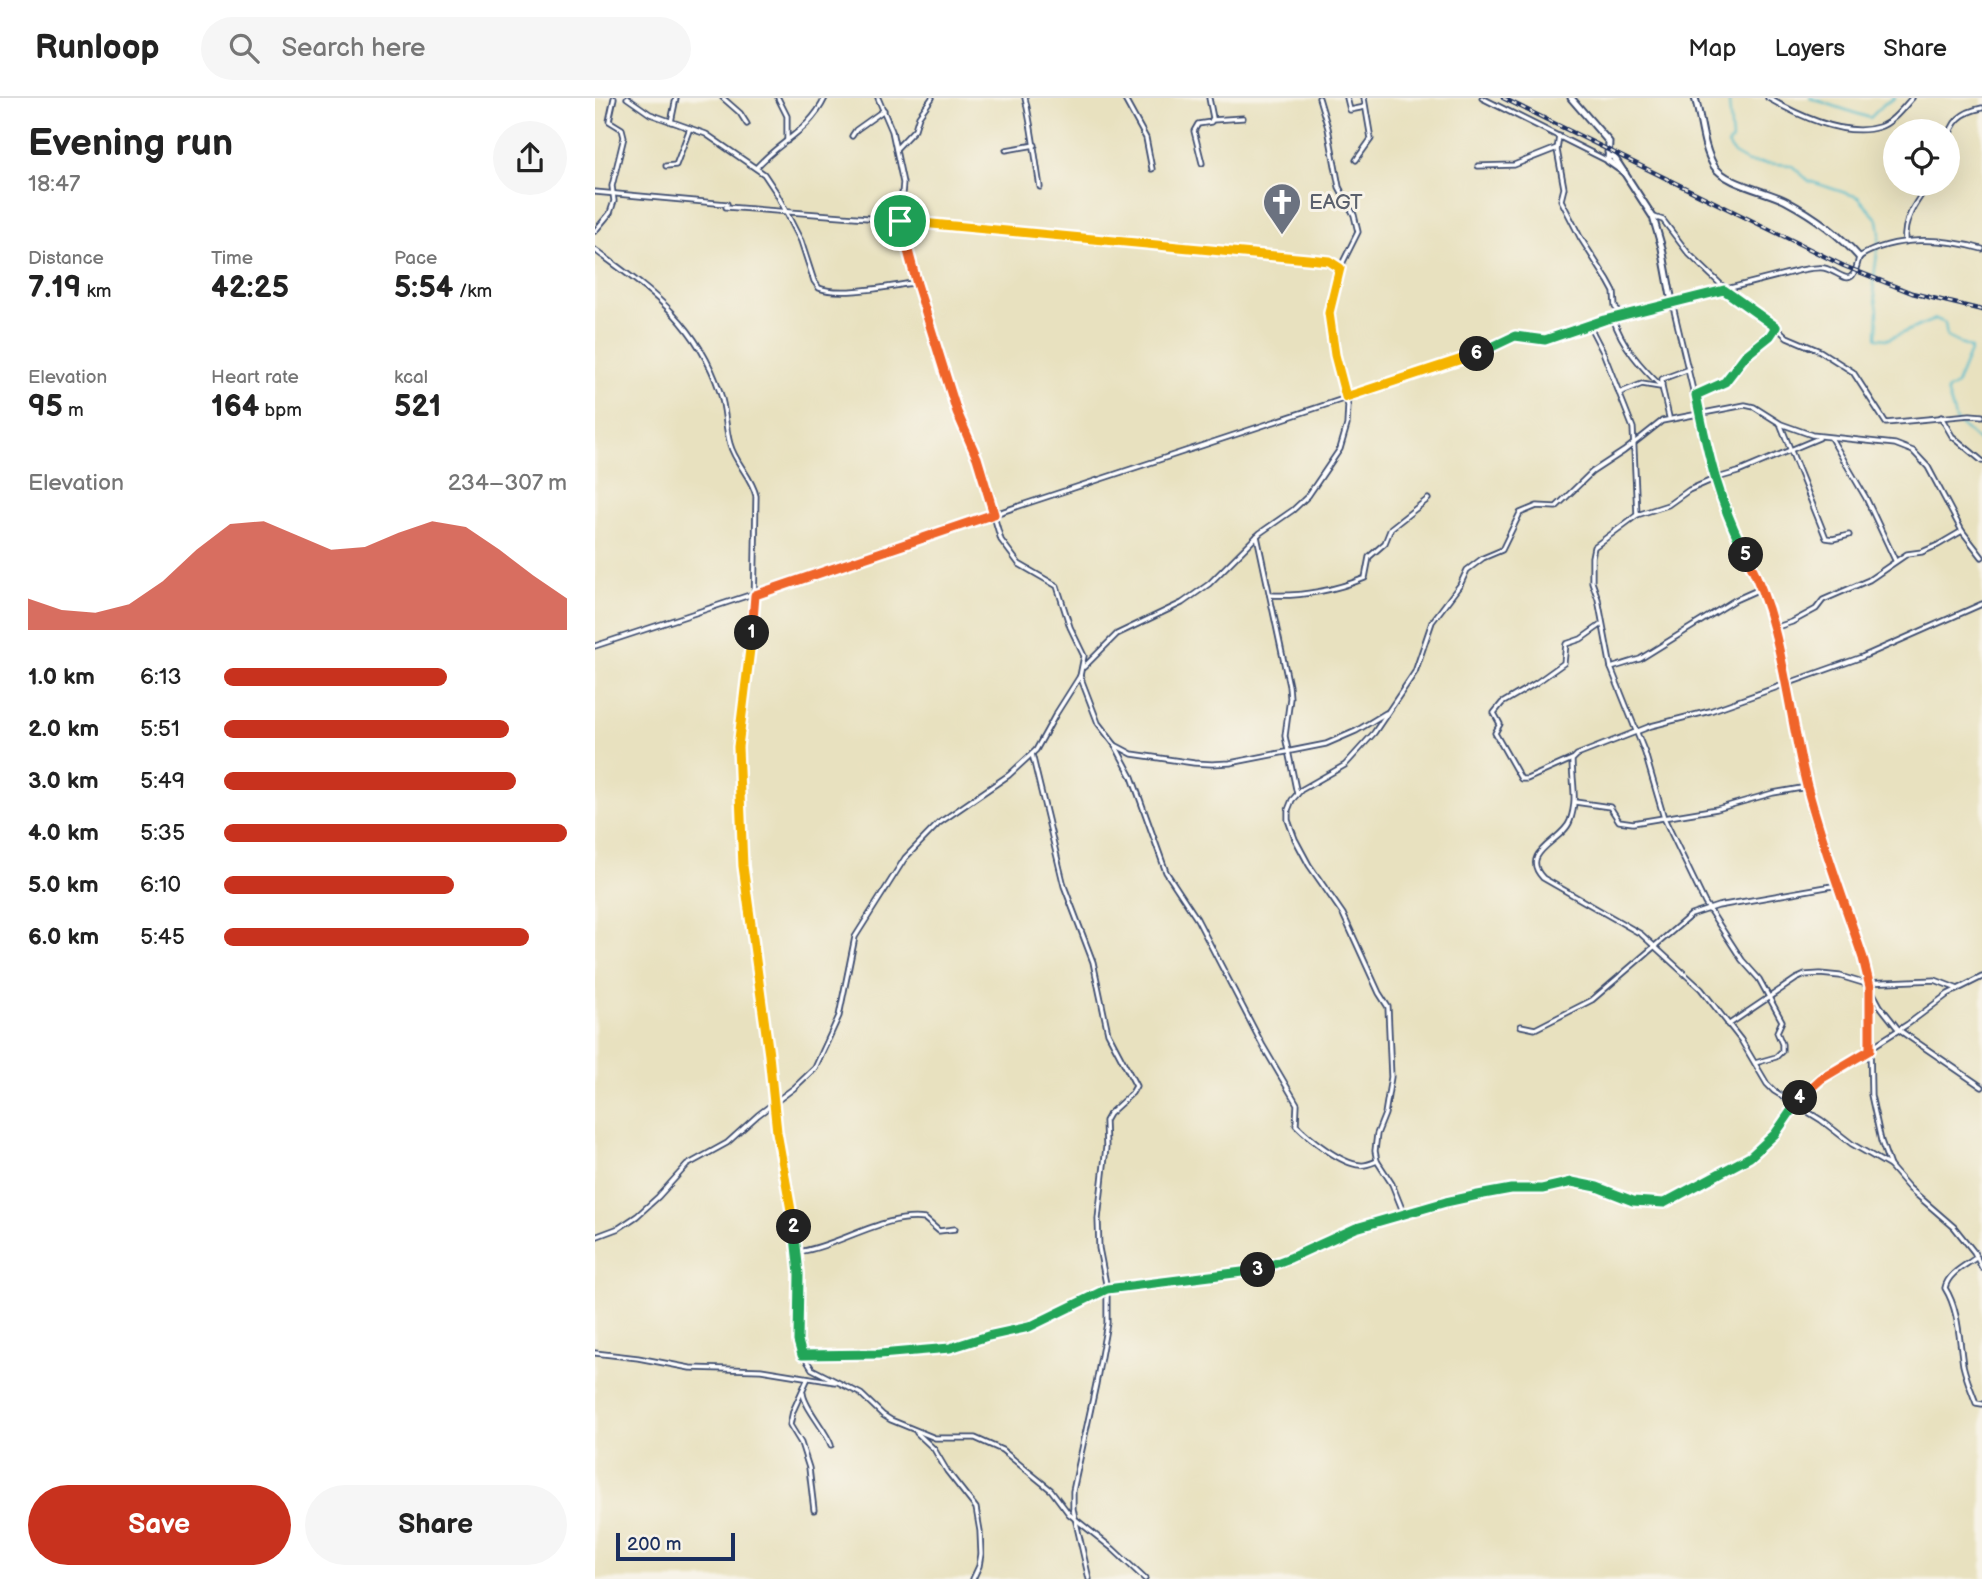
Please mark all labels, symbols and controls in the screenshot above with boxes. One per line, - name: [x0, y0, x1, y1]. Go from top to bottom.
- search box: [201, 17, 691, 80]
- text: Runloop: [35, 28, 159, 68]
- icon: search: [225, 29, 263, 67]
- text: Search here: [281, 33, 425, 64]
- text: Map: [1688, 34, 1736, 63]
- text: Layers: [1774, 34, 1845, 63]
- text: Share: [1883, 34, 1947, 63]
- map controls: [1883, 119, 1960, 196]
- button: locate: [1883, 119, 1960, 196]
- text: Evening run: [28, 121, 233, 166]
- button: share: [493, 121, 567, 195]
- text: 18:47: [28, 170, 80, 198]
- church icon: EAGT: [1261, 181, 1303, 236]
- place label: EAGT: [1309, 190, 1363, 215]
- pin: [870, 191, 930, 251]
- icon: arrive: [881, 202, 919, 240]
- text: Distance: [28, 247, 104, 270]
- text: Time: [211, 247, 253, 270]
- text: Pace: [394, 247, 437, 270]
- text: 7.19: [28, 270, 81, 306]
- text: 42:25: [211, 270, 289, 306]
- text: 5:54: [394, 270, 454, 306]
- text: km: [81, 280, 112, 303]
- text: /km: [454, 280, 492, 303]
- pin: 6: [1459, 336, 1495, 372]
- text: 6: [1471, 342, 1482, 365]
- text: Elevation: [28, 366, 107, 389]
- text: Heart rate: [211, 366, 299, 389]
- text: kcal: [394, 366, 428, 389]
- text: 95: [28, 389, 63, 425]
- text: 164: [211, 389, 259, 425]
- text: 521: [394, 389, 441, 425]
- text: m: [63, 399, 84, 422]
- text: bpm: [259, 399, 302, 422]
- text: Elevation: [28, 469, 124, 497]
- text: 234–307 m: [448, 469, 567, 497]
- pin: 5: [1729, 538, 1763, 573]
- text: 5: [1740, 543, 1751, 566]
- pin: 1: [735, 616, 769, 650]
- text: 1: [748, 621, 756, 644]
- text: 1.0 km: [28, 663, 95, 691]
- text: 6:13: [140, 663, 182, 691]
- text: 2.0 km: [28, 715, 99, 743]
- text: 5:51: [140, 715, 180, 743]
- text: 3.0 km: [28, 767, 99, 795]
- text: 5:49: [140, 767, 185, 795]
- text: 4.0 km: [28, 819, 99, 847]
- text: 5:35: [140, 819, 185, 847]
- text: 5.0 km: [28, 871, 99, 899]
- text: 6:10: [140, 871, 181, 899]
- text: 6.0 km: [28, 923, 99, 951]
- text: 5:45: [140, 923, 185, 951]
- pin: 4: [1783, 1080, 1817, 1116]
- text: 4: [1794, 1086, 1805, 1109]
- pin: 2: [777, 1210, 811, 1244]
- text: 2: [788, 1215, 799, 1238]
- pin: 3: [1241, 1252, 1275, 1288]
- text: 3: [1252, 1258, 1263, 1281]
- button: Save: [28, 1485, 291, 1565]
- button: Share: [305, 1485, 567, 1565]
- scale bar: [616, 1530, 735, 1562]
- text: 200 m: [627, 1533, 681, 1556]

